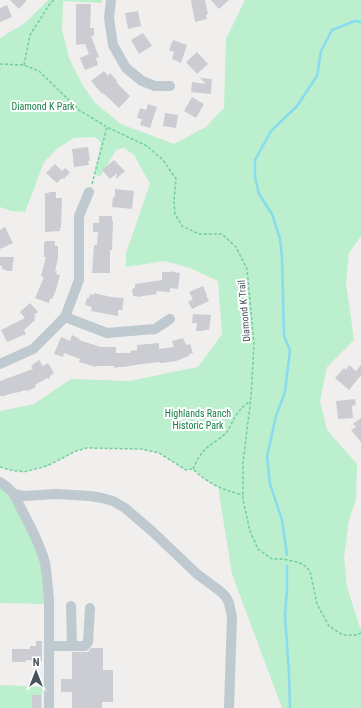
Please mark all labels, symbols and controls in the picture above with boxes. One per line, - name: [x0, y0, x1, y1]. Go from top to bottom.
- park label: Diamond K Park: [11, 101, 75, 112]
- street label: Diamond K Trail: [236, 280, 252, 342]
- park label: Highlands Ranch Historic Park: [165, 408, 231, 431]
- north arrow: [16, 652, 56, 692]
- text: N: [33, 656, 40, 669]

